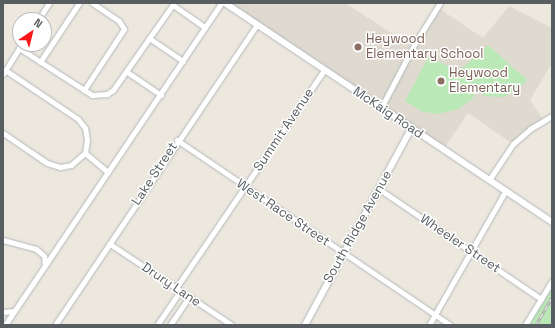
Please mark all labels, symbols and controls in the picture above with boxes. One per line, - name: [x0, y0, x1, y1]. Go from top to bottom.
- north arrow: [12, 12, 52, 52]
- text: N: [31, 15, 45, 31]
- place label: Heywood Elementary School: [366, 32, 483, 63]
- marker: Heywood Elementary School: [353, 42, 363, 52]
- place label: Heywood Elementary: [449, 66, 520, 97]
- marker: Heywood Elementary: [436, 76, 446, 86]
- street label: McKaig Road: [350, 84, 426, 142]
- street label: Summit Avenue: [250, 86, 318, 174]
- street label: Lake Street: [129, 140, 181, 208]
- street label: South Ridge Avenue: [321, 168, 395, 286]
- street label: West Race Street: [233, 176, 333, 250]
- street label: Wheeler Street: [417, 211, 503, 277]
- street label: Drury Lane: [138, 260, 204, 310]

